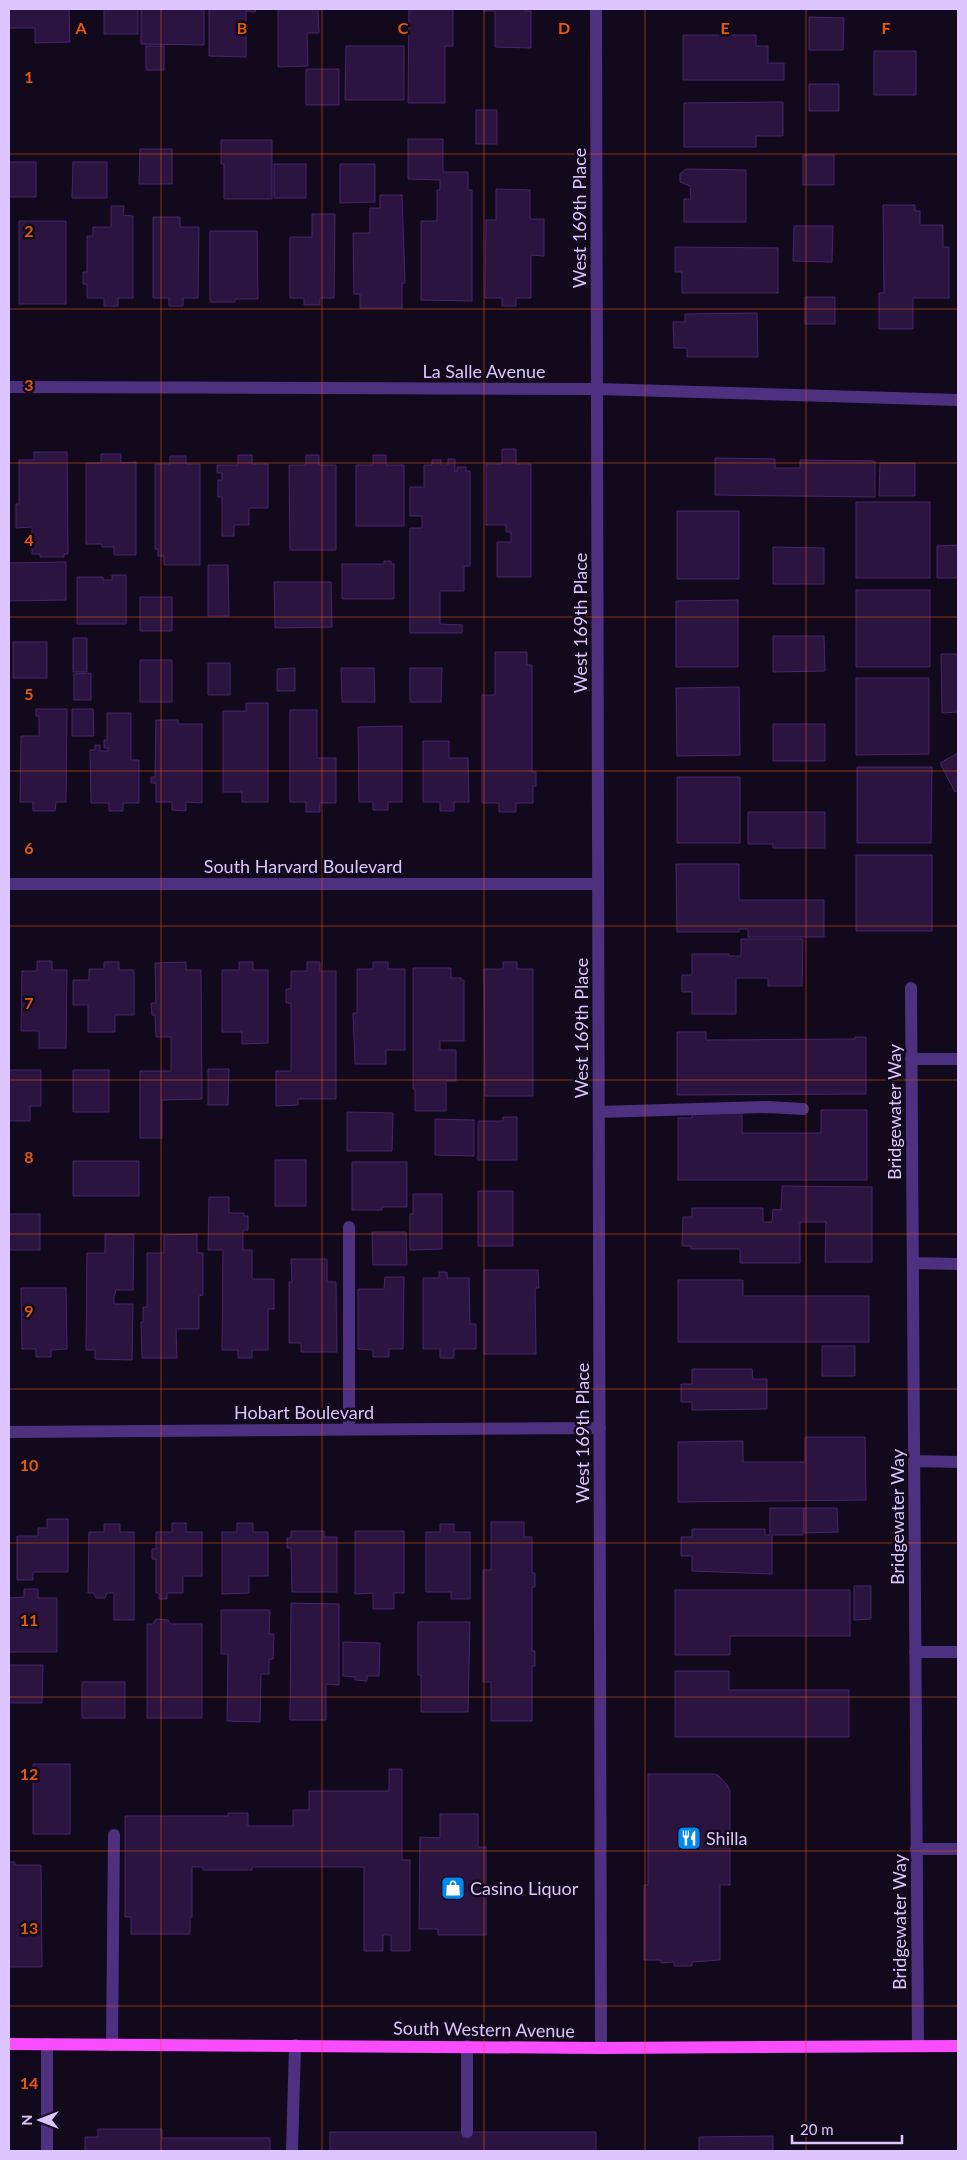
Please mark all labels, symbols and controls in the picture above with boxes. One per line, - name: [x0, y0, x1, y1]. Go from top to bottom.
- text: A: [74, 18, 87, 37]
- text: B: [237, 18, 247, 37]
- text: C: [398, 18, 409, 37]
- text: D: [558, 18, 570, 37]
- text: E: [720, 18, 730, 37]
- text: F: [881, 18, 891, 37]
- text: 1: [24, 67, 34, 86]
- street label: West 169th Place: [568, 148, 590, 288]
- text: 2: [24, 221, 34, 240]
- street label: La Salle Avenue: [423, 360, 545, 382]
- text: 3: [24, 375, 34, 394]
- text: 4: [24, 530, 34, 549]
- street label: West 169th Place: [569, 553, 591, 693]
- text: 5: [24, 684, 34, 703]
- text: 6: [24, 838, 34, 857]
- street label: South Harvard Boulevard: [204, 855, 402, 877]
- street label: West 169th Place: [570, 958, 592, 1098]
- text: 7: [24, 993, 34, 1012]
- street label: Bridgewater Way: [883, 1043, 905, 1180]
- text: 8: [24, 1147, 34, 1166]
- text: 9: [24, 1301, 34, 1320]
- street label: West 169th Place: [571, 1363, 593, 1503]
- street label: Hobart Boulevard: [234, 1401, 374, 1423]
- street label: Bridgewater Way: [886, 1448, 908, 1585]
- text: 10: [20, 1455, 38, 1474]
- text: 11: [20, 1610, 38, 1629]
- text: 12: [20, 1764, 38, 1783]
- restaurant icon: Shilla: [676, 1825, 702, 1851]
- place label: Shilla: [706, 1827, 747, 1849]
- street label: Bridgewater Way: [888, 1853, 910, 1990]
- shop icon: Casino Liquor: [440, 1875, 466, 1901]
- place label: Casino Liquor: [470, 1877, 579, 1899]
- text: 13: [20, 1918, 38, 1937]
- street label: South Western Avenue: [393, 2016, 575, 2042]
- text: 14: [20, 2073, 38, 2092]
- north arrow: [15, 2095, 65, 2145]
- scale bar: [792, 2112, 902, 2144]
- text: N: [18, 2115, 35, 2125]
- text: 20 m: [800, 2120, 834, 2138]

